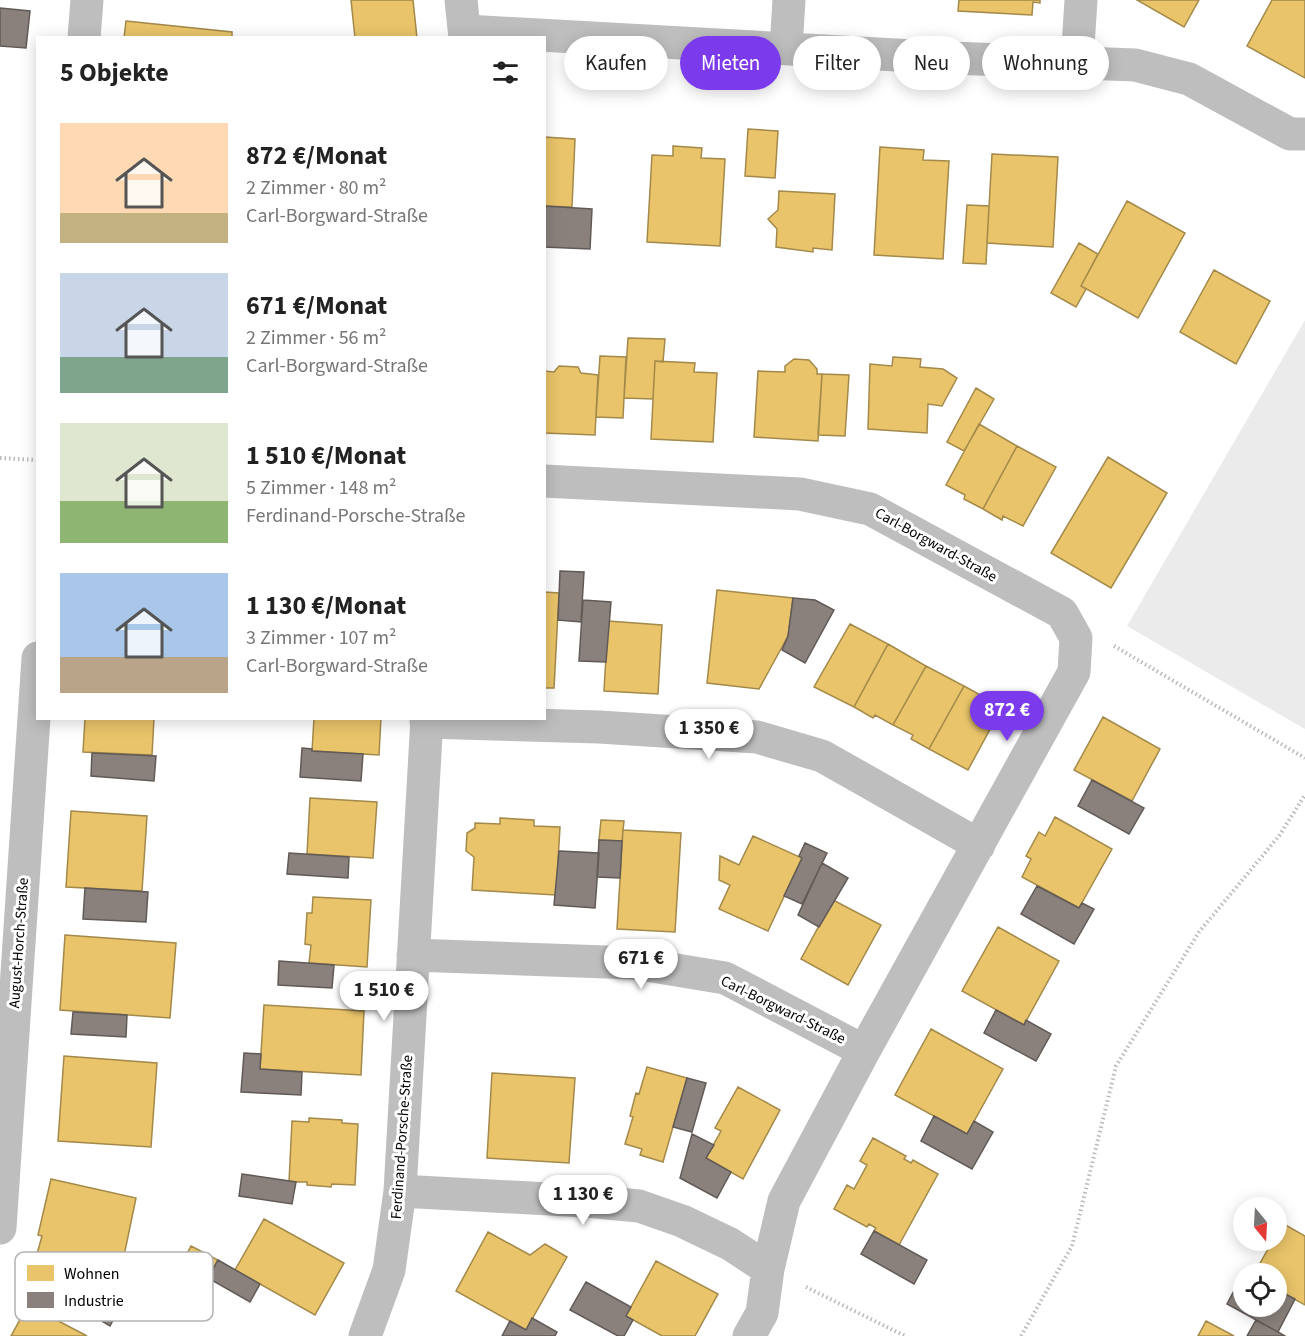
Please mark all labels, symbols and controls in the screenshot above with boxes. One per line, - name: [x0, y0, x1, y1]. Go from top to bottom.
- chip: Kaufen: [564, 36, 668, 90]
- chip: Mieten: [680, 36, 781, 90]
- chip: Filter: [793, 36, 881, 90]
- chip: Neu: [893, 36, 970, 90]
- chip: Wohnung: [982, 36, 1109, 90]
- text: 5 Objekte: [60, 54, 169, 91]
- icon: filters: [489, 56, 522, 89]
- text: 872 €/Monat: [246, 137, 387, 174]
- icon: home: [108, 147, 180, 219]
- text: 2 Zimmer · 80 m²: [246, 174, 386, 202]
- text: Carl-Borgward-Straße: [246, 202, 428, 230]
- text: 671 €/Monat: [246, 287, 387, 324]
- icon: home: [108, 297, 180, 369]
- text: 2 Zimmer · 56 m²: [246, 324, 386, 352]
- text: Carl-Borgward-Straße: [246, 352, 428, 380]
- text: 1 510 €/Monat: [246, 437, 406, 474]
- icon: home: [108, 447, 180, 519]
- text: 5 Zimmer · 148 m²: [246, 474, 396, 502]
- text: Ferdinand-Porsche-Straße: [246, 502, 465, 530]
- street label: Carl-Borgward-Straße: [871, 503, 1001, 587]
- text: 1 130 €/Monat: [246, 587, 406, 624]
- icon: home: [108, 597, 180, 669]
- text: 3 Zimmer · 107 m²: [246, 624, 396, 652]
- text: Carl-Borgward-Straße: [246, 652, 428, 680]
- pin: 872 €: [965, 691, 1049, 742]
- text: 872 €: [984, 696, 1030, 724]
- pin: 1 350 €: [654, 709, 764, 760]
- text: 1 350 €: [679, 714, 739, 742]
- street label: August-Horch-Straße: [4, 877, 34, 1009]
- pin: 671 €: [599, 939, 683, 990]
- text: 671 €: [618, 944, 664, 972]
- pin: 1 510 €: [329, 971, 439, 1022]
- street label: Carl-Borgward-Straße: [717, 971, 849, 1049]
- text: 1 510 €: [354, 976, 414, 1004]
- street label: Ferdinand-Porsche-Straße: [386, 1054, 418, 1220]
- pin: 1 130 €: [528, 1175, 638, 1226]
- text: 1 130 €: [553, 1180, 613, 1208]
- north arrow: [1233, 1197, 1287, 1251]
- map controls: [1233, 1197, 1287, 1317]
- legend: [15, 1252, 213, 1321]
- text: Wohnen: [64, 1263, 119, 1285]
- button: locate: [1233, 1263, 1287, 1317]
- text: Industrie: [64, 1290, 124, 1312]

